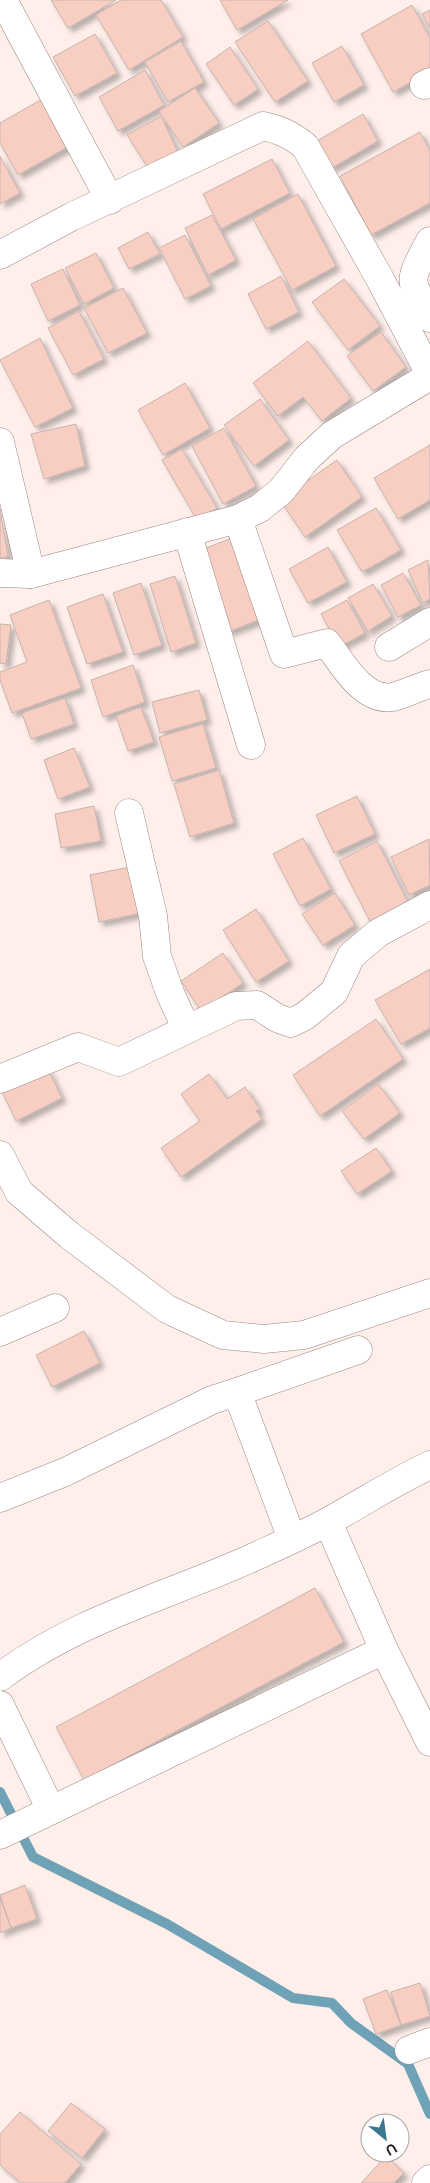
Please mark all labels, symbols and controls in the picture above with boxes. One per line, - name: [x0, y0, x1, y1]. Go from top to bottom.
- north arrow: [360, 2113, 410, 2163]
- text: U: [383, 2140, 400, 2159]

